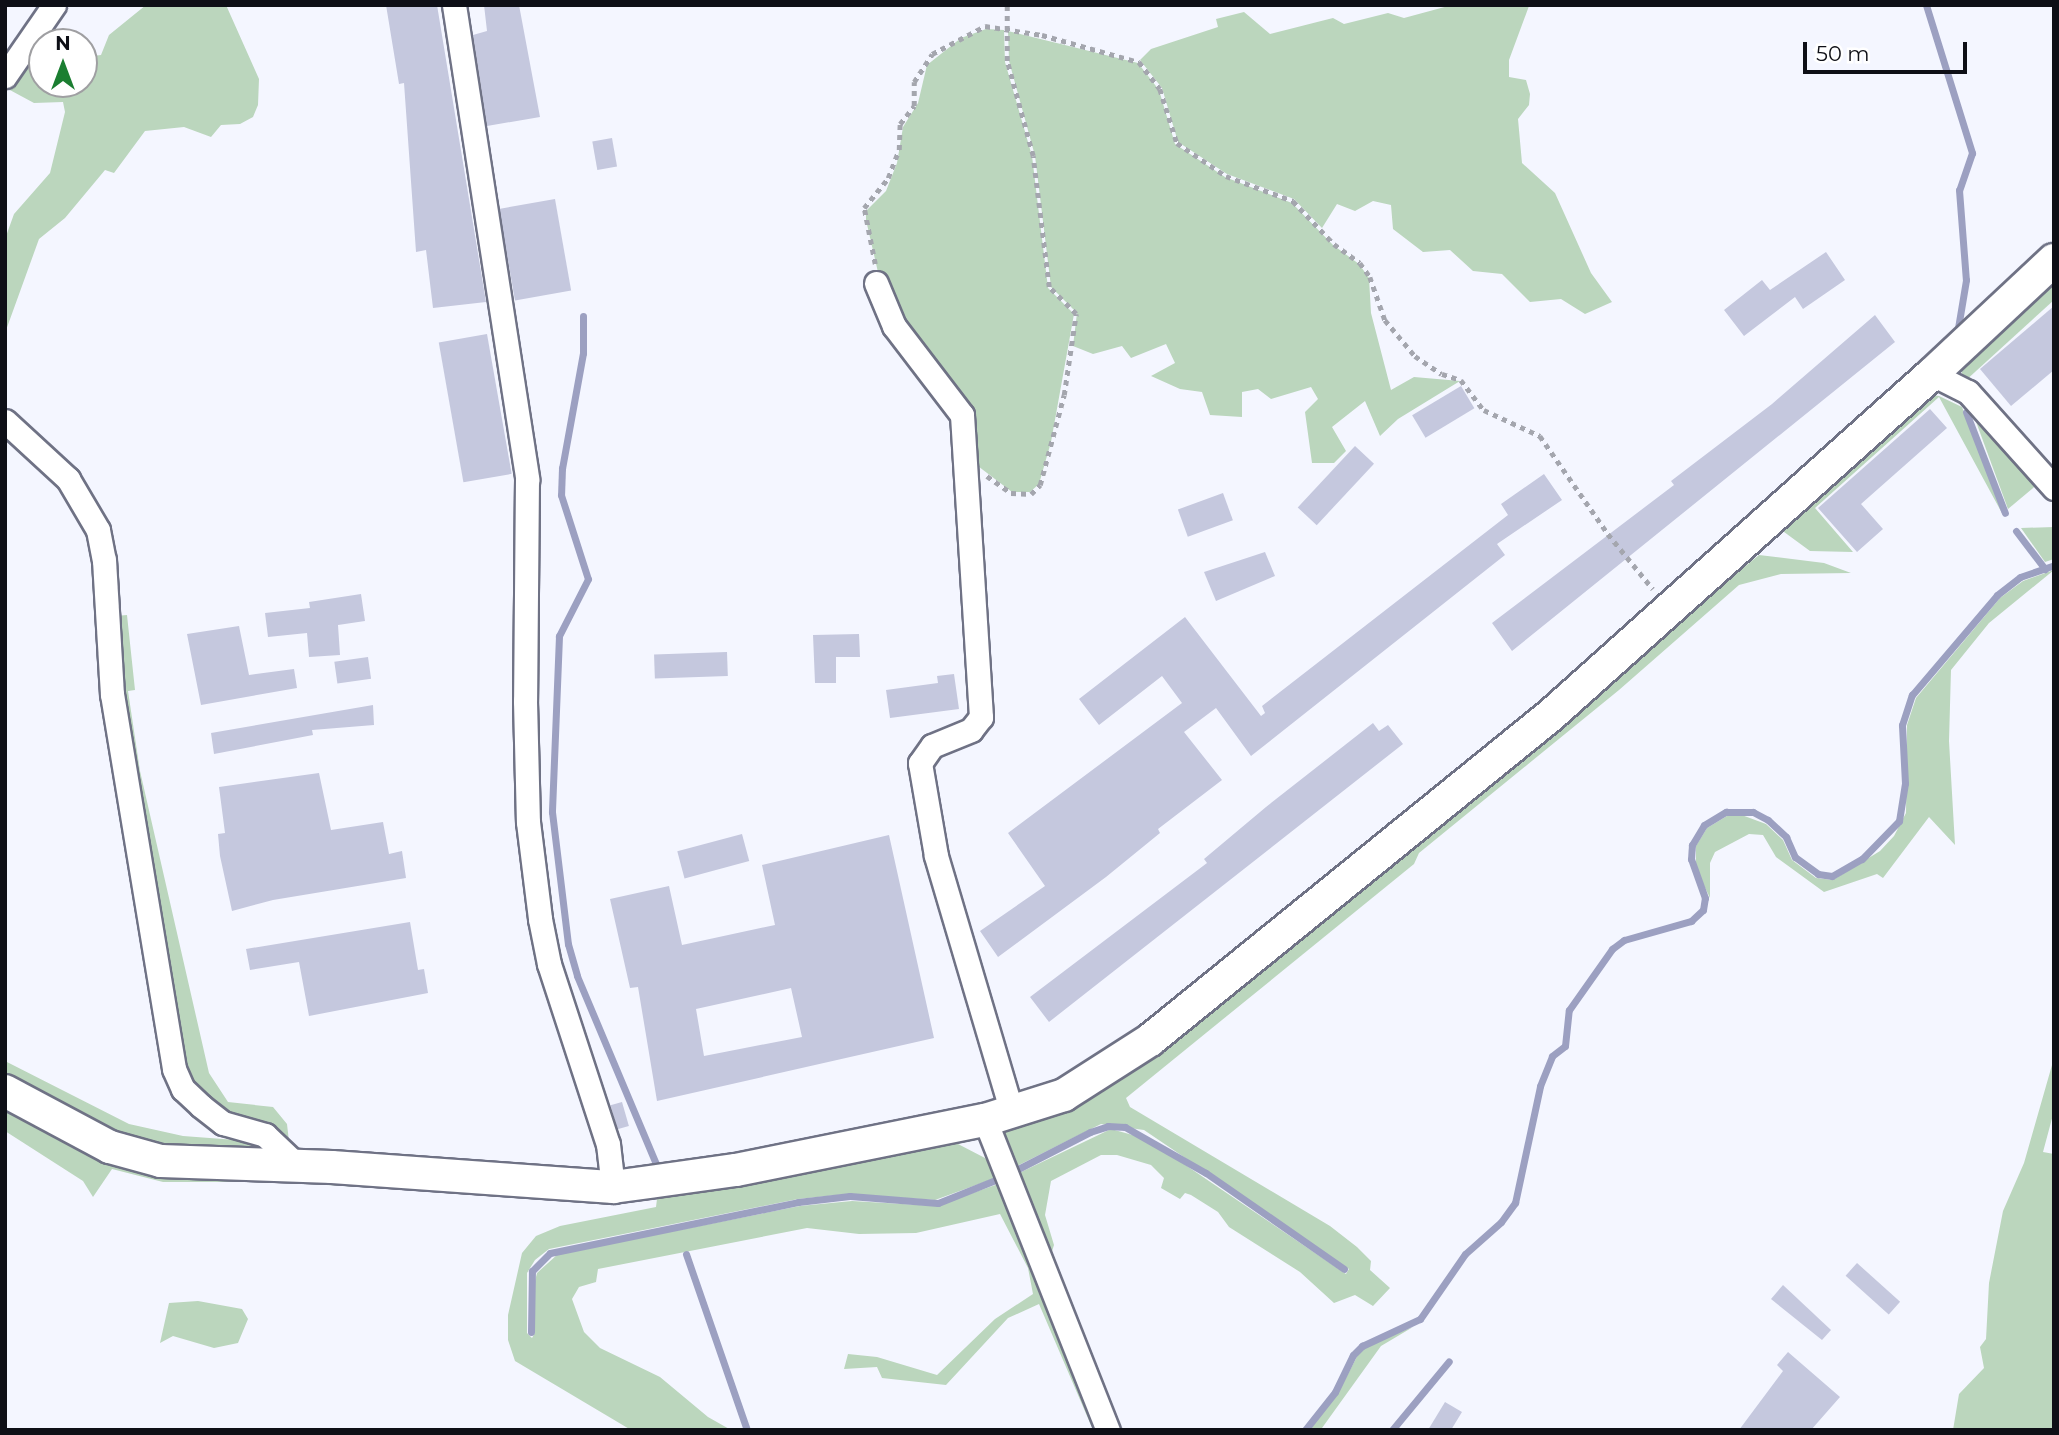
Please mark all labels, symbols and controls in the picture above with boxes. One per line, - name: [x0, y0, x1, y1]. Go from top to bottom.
- north arrow: [28, 28, 98, 98]
- scale bar: [1807, 28, 1972, 72]
- text: N: [55, 32, 71, 55]
- text: 50 m: [1816, 41, 1870, 66]

